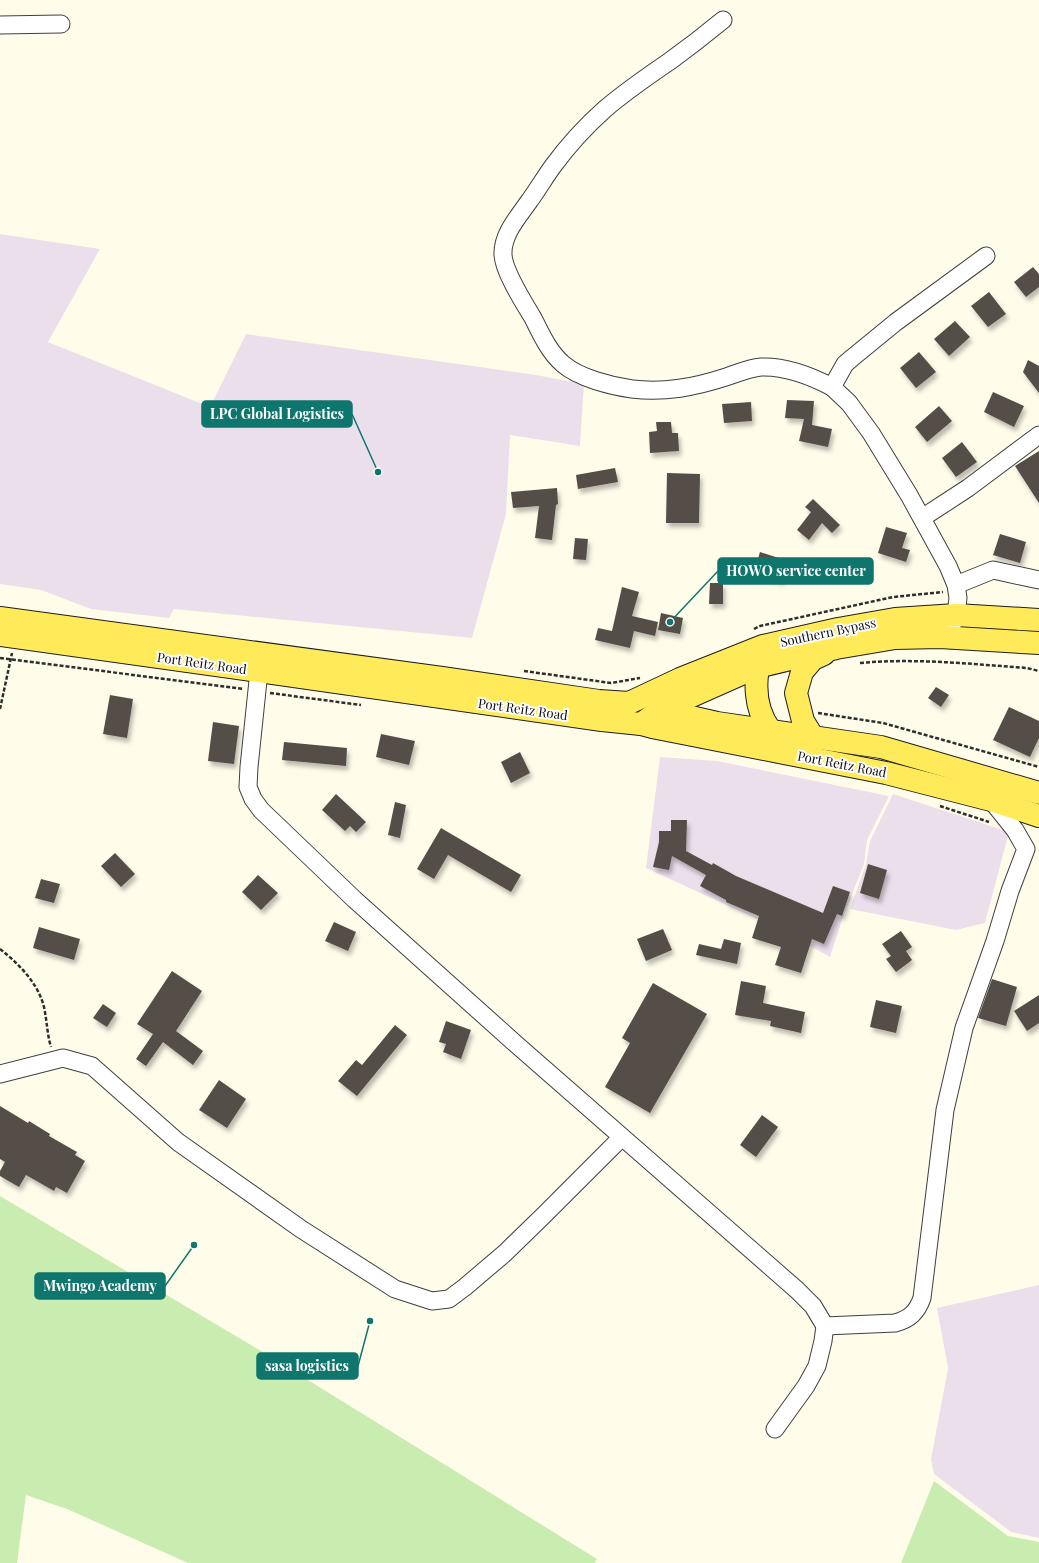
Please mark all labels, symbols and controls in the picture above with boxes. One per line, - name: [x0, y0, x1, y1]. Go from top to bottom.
- callout: LPC Global Logistics: [202, 401, 352, 427]
- text: LPC Global Logistics: [210, 404, 344, 423]
- callout: HOWO service center: [718, 558, 873, 584]
- text: HOWO service center: [726, 561, 866, 580]
- street label: Southern Bypass: [778, 613, 877, 650]
- street label: Port Reitz Road: [156, 648, 248, 677]
- street label: Port Reitz Road: [477, 694, 569, 723]
- street label: Port Reitz Road: [796, 747, 889, 781]
- callout: Mwingo Academy: [35, 1273, 165, 1299]
- text: Mwingo Academy: [43, 1276, 157, 1295]
- callout: sasa logistics: [257, 1353, 358, 1379]
- text: sasa logistics: [265, 1356, 349, 1375]

